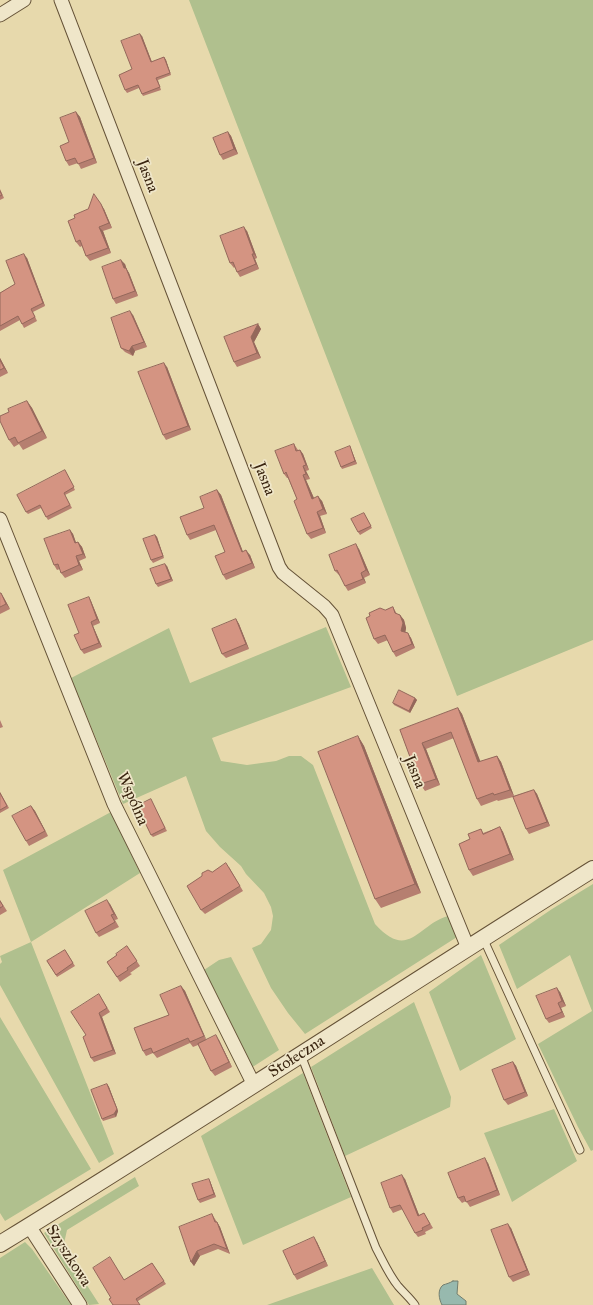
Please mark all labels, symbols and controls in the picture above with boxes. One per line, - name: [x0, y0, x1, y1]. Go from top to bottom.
- street label: Jasna: [132, 157, 162, 195]
- street label: Jasna: [249, 460, 279, 498]
- street label: Jasna: [399, 753, 429, 791]
- street label: Wspólna: [112, 769, 152, 829]
- street label: Stołeczna: [265, 1032, 329, 1082]
- street label: Szyszkowa: [41, 1221, 95, 1291]

